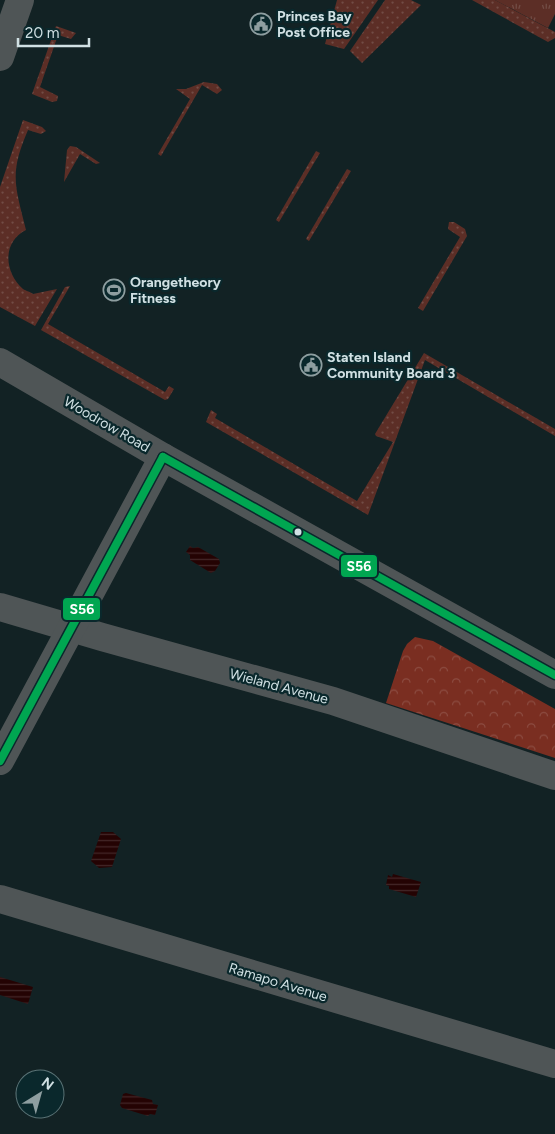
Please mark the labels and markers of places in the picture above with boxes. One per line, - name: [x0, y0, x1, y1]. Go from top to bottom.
- place label: Princes Bay Post Office: [277, 8, 352, 41]
- public building icon: Princes Bay Post Office: [249, 12, 273, 36]
- place label: Orangetheory Fitness: [130, 274, 222, 307]
- sports icon: Orangetheory Fitness: [102, 278, 126, 302]
- place label: Staten Island Community Board 3: [327, 349, 455, 382]
- public building icon: Staten Island Community Board 3: [299, 353, 323, 377]
- unlabelled marker: [293, 527, 303, 537]

